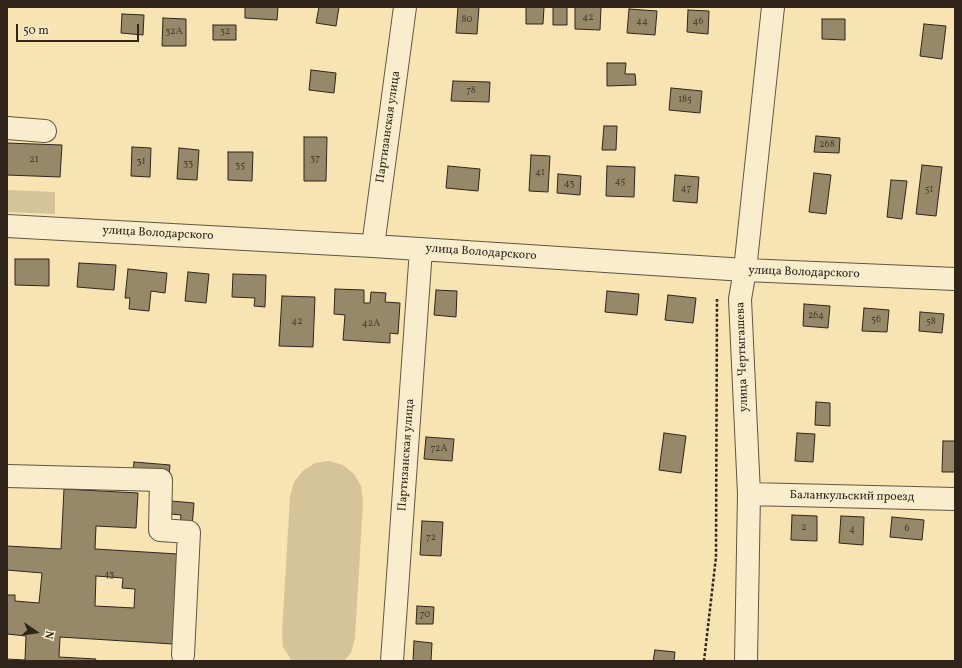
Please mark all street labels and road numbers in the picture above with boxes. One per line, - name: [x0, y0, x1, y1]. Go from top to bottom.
- street label: Партизанская улица: [374, 70, 404, 184]
- street label: улица Володарского: [102, 224, 214, 244]
- street label: улица Володарского: [425, 242, 537, 264]
- street label: улица Володарского: [748, 264, 860, 282]
- street label: улица Чертыгашева: [734, 302, 752, 412]
- street label: Партизанская улица: [396, 398, 418, 512]
- street label: Баланкульский проезд: [790, 489, 914, 505]

